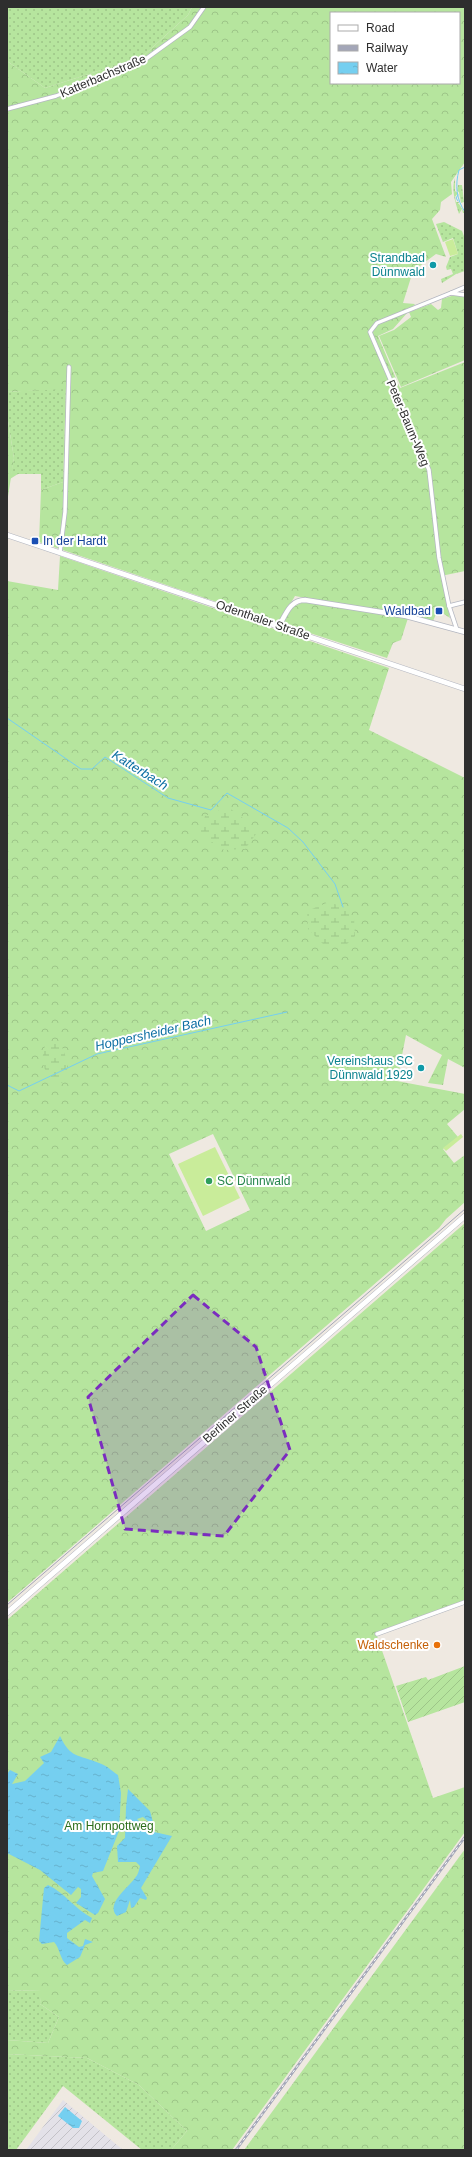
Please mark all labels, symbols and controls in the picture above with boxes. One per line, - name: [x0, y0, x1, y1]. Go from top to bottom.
- legend: [330, 12, 460, 84]
- text: Road: [366, 21, 395, 35]
- text: Railway: [366, 41, 408, 55]
- street label: Katterbachstraße: [58, 51, 148, 100]
- text: Water: [366, 61, 398, 75]
- place label: Strandbad Dünnwald: [370, 251, 425, 279]
- marker: Strandbad Dünnwald: [428, 260, 438, 270]
- street label: Peter-Baum-Weg: [383, 378, 433, 468]
- place label: In der Hardt: [43, 534, 107, 548]
- marker: In der Hardt: [30, 536, 40, 546]
- street label: Odenthaler Straße: [214, 597, 312, 643]
- place label: Waldbad: [384, 604, 431, 618]
- marker: Waldbad: [434, 606, 444, 616]
- water label: Katterbach: [109, 747, 171, 793]
- water label: Hoppersheider Bach: [94, 1012, 212, 1054]
- place label: Vereinshaus SC Dünnwald 1929: [327, 1054, 413, 1082]
- marker: Vereinshaus SC Dünnwald 1929: [416, 1063, 426, 1073]
- place label: SC Dünnwald: [217, 1174, 290, 1188]
- marker: SC Dünnwald: [204, 1176, 214, 1186]
- street label: Berliner Straße: [200, 1382, 270, 1446]
- place label: Waldschenke: [357, 1638, 429, 1652]
- marker: Waldschenke: [432, 1640, 442, 1650]
- park label: Am Hornpottweg: [64, 1819, 154, 1833]

